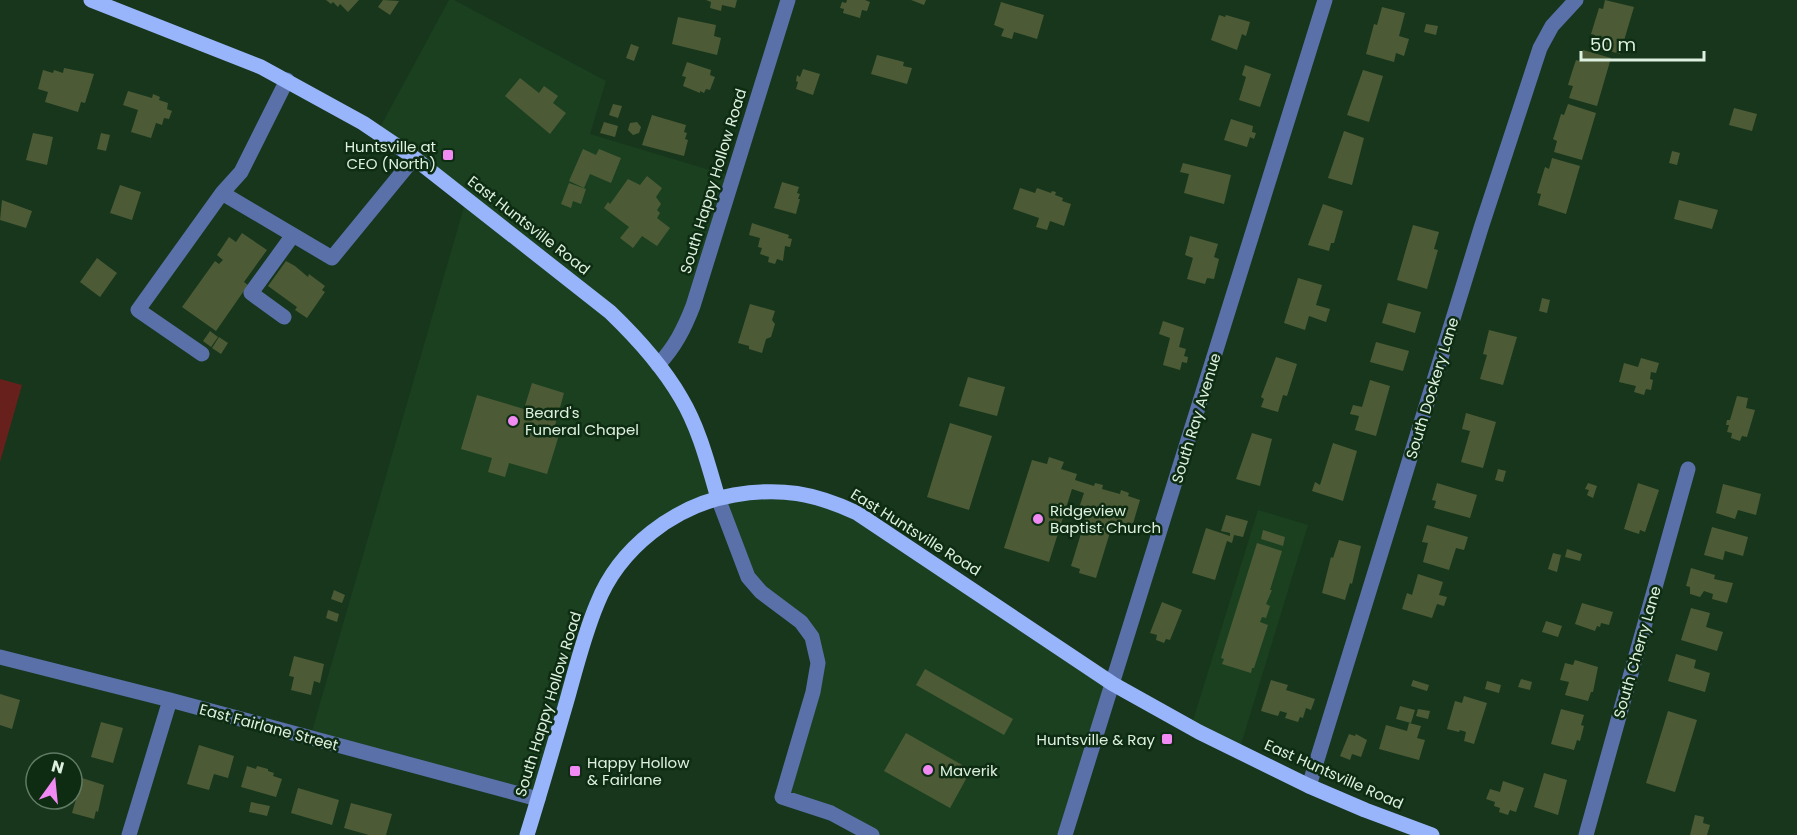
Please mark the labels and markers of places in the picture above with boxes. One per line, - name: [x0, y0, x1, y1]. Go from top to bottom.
- place label: Huntsville at CEO (North): [345, 136, 436, 174]
- marker: Huntsville at CEO (North): [441, 148, 455, 162]
- place label: Beard's Funeral Chapel: [525, 402, 639, 440]
- marker: Beard's Funeral Chapel: [506, 414, 520, 428]
- place label: Ridgeview Baptist Church: [1050, 500, 1161, 538]
- marker: Ridgeview Baptist Church: [1031, 512, 1045, 526]
- place label: Huntsville & Ray: [1037, 729, 1156, 750]
- marker: Huntsville & Ray: [1160, 732, 1174, 746]
- place label: Happy Hollow & Fairlane: [587, 752, 690, 790]
- place label: Maverik: [940, 760, 998, 781]
- marker: Maverik: [921, 763, 935, 777]
- marker: Happy Hollow & Fairlane: [568, 764, 582, 778]

